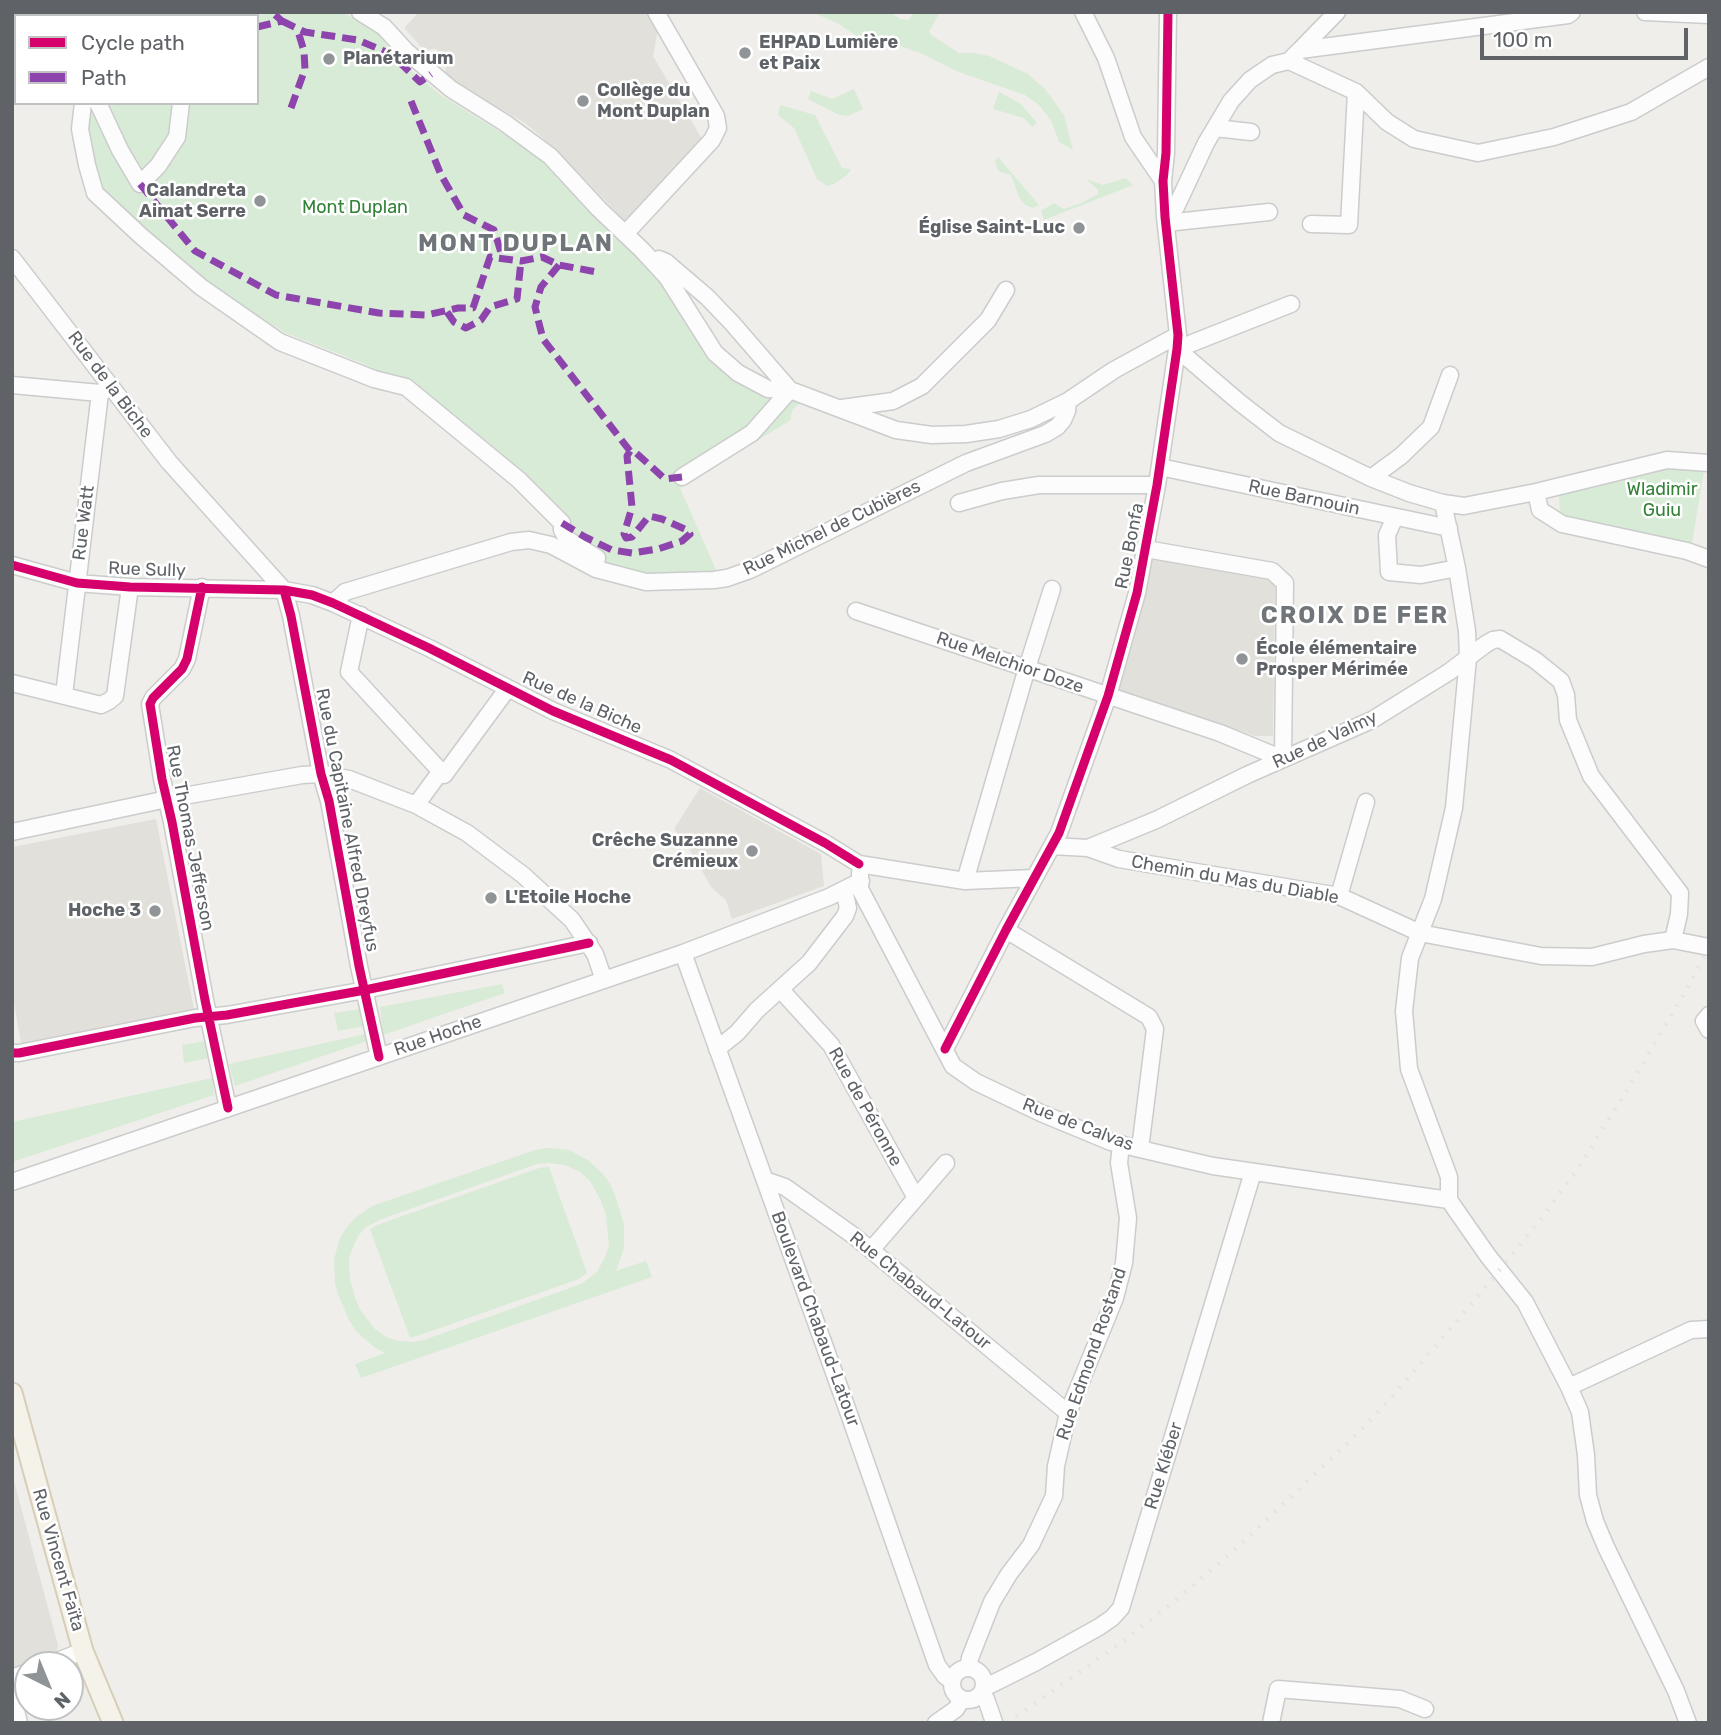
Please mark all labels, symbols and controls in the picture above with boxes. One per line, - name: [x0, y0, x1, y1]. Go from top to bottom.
- legend: [14, 14, 259, 105]
- scale bar: [1483, 14, 1691, 58]
- text: 100 m: [1493, 27, 1552, 52]
- text: Cycle path: [81, 30, 185, 55]
- place label: EHPAD Lumière et Paix: [759, 32, 898, 74]
- marker: EHPAD Lumière et Paix: [737, 45, 753, 61]
- place label: Planétarium: [343, 48, 454, 70]
- marker: Planétarium: [321, 51, 337, 67]
- text: Path: [81, 65, 127, 90]
- place label: Collège du Mont Duplan: [597, 80, 710, 122]
- marker: Collège du Mont Duplan: [575, 93, 591, 109]
- place label: Calandreta Aimat Serre: [139, 180, 246, 222]
- marker: Calandreta Aimat Serre: [252, 193, 268, 209]
- park label: Mont Duplan: [302, 197, 408, 219]
- place label: Église Saint-Luc: [919, 217, 1065, 239]
- marker: Église Saint-Luc: [1071, 220, 1087, 236]
- district label: MONT DUPLAN: [419, 230, 613, 258]
- street label: Rue de la Biche: [63, 327, 157, 443]
- street label: Rue Michel de Cubières: [740, 476, 924, 580]
- street label: Rue Barnouin: [1246, 476, 1362, 520]
- park label: Wladimir Guiu: [1627, 479, 1697, 522]
- street label: Rue Watt: [69, 484, 99, 562]
- street label: Rue Bonfa: [1111, 501, 1149, 591]
- street label: Rue Sully: [108, 558, 186, 582]
- district label: CROIX DE FER: [1262, 602, 1448, 630]
- street label: Rue Melchior Doze: [933, 628, 1087, 698]
- place label: École élémentaire Prosper Mérimée: [1256, 638, 1417, 680]
- marker: École élémentaire Prosper Mérimée: [1234, 651, 1250, 667]
- street label: Rue de la Biche: [519, 667, 645, 739]
- street label: Rue du Capitaine Alfred Dreyfus: [311, 687, 383, 953]
- street label: Rue de Valmy: [1269, 706, 1381, 774]
- street label: Rue Thomas Jefferson: [161, 743, 219, 933]
- place label: Crêche Suzanne Crémieux: [592, 830, 738, 872]
- marker: Crêche Suzanne Crémieux: [744, 843, 760, 859]
- street label: Chemin du Mas du Diable: [1130, 851, 1340, 909]
- place label: L'Etoile Hoche: [505, 887, 631, 909]
- marker: L'Etoile Hoche: [483, 890, 499, 906]
- place label: Hoche 3: [68, 900, 141, 922]
- marker: Hoche 3: [147, 903, 163, 919]
- street label: Rue Hoche: [391, 1011, 485, 1061]
- street label: Rue de Péronne: [823, 1044, 907, 1170]
- street label: Rue de Calvas: [1019, 1094, 1137, 1156]
- street label: Boulevard Chabaud-Latour: [766, 1208, 864, 1430]
- street label: Rue Chabaud-Latour: [845, 1227, 995, 1355]
- street label: Rue Edmond Rostand: [1052, 1265, 1132, 1443]
- street label: Rue Kléber: [1141, 1420, 1187, 1512]
- street label: Rue Vincent Faïta: [27, 1486, 89, 1634]
- north arrow: [14, 1651, 84, 1721]
- text: N: [49, 1687, 75, 1713]

